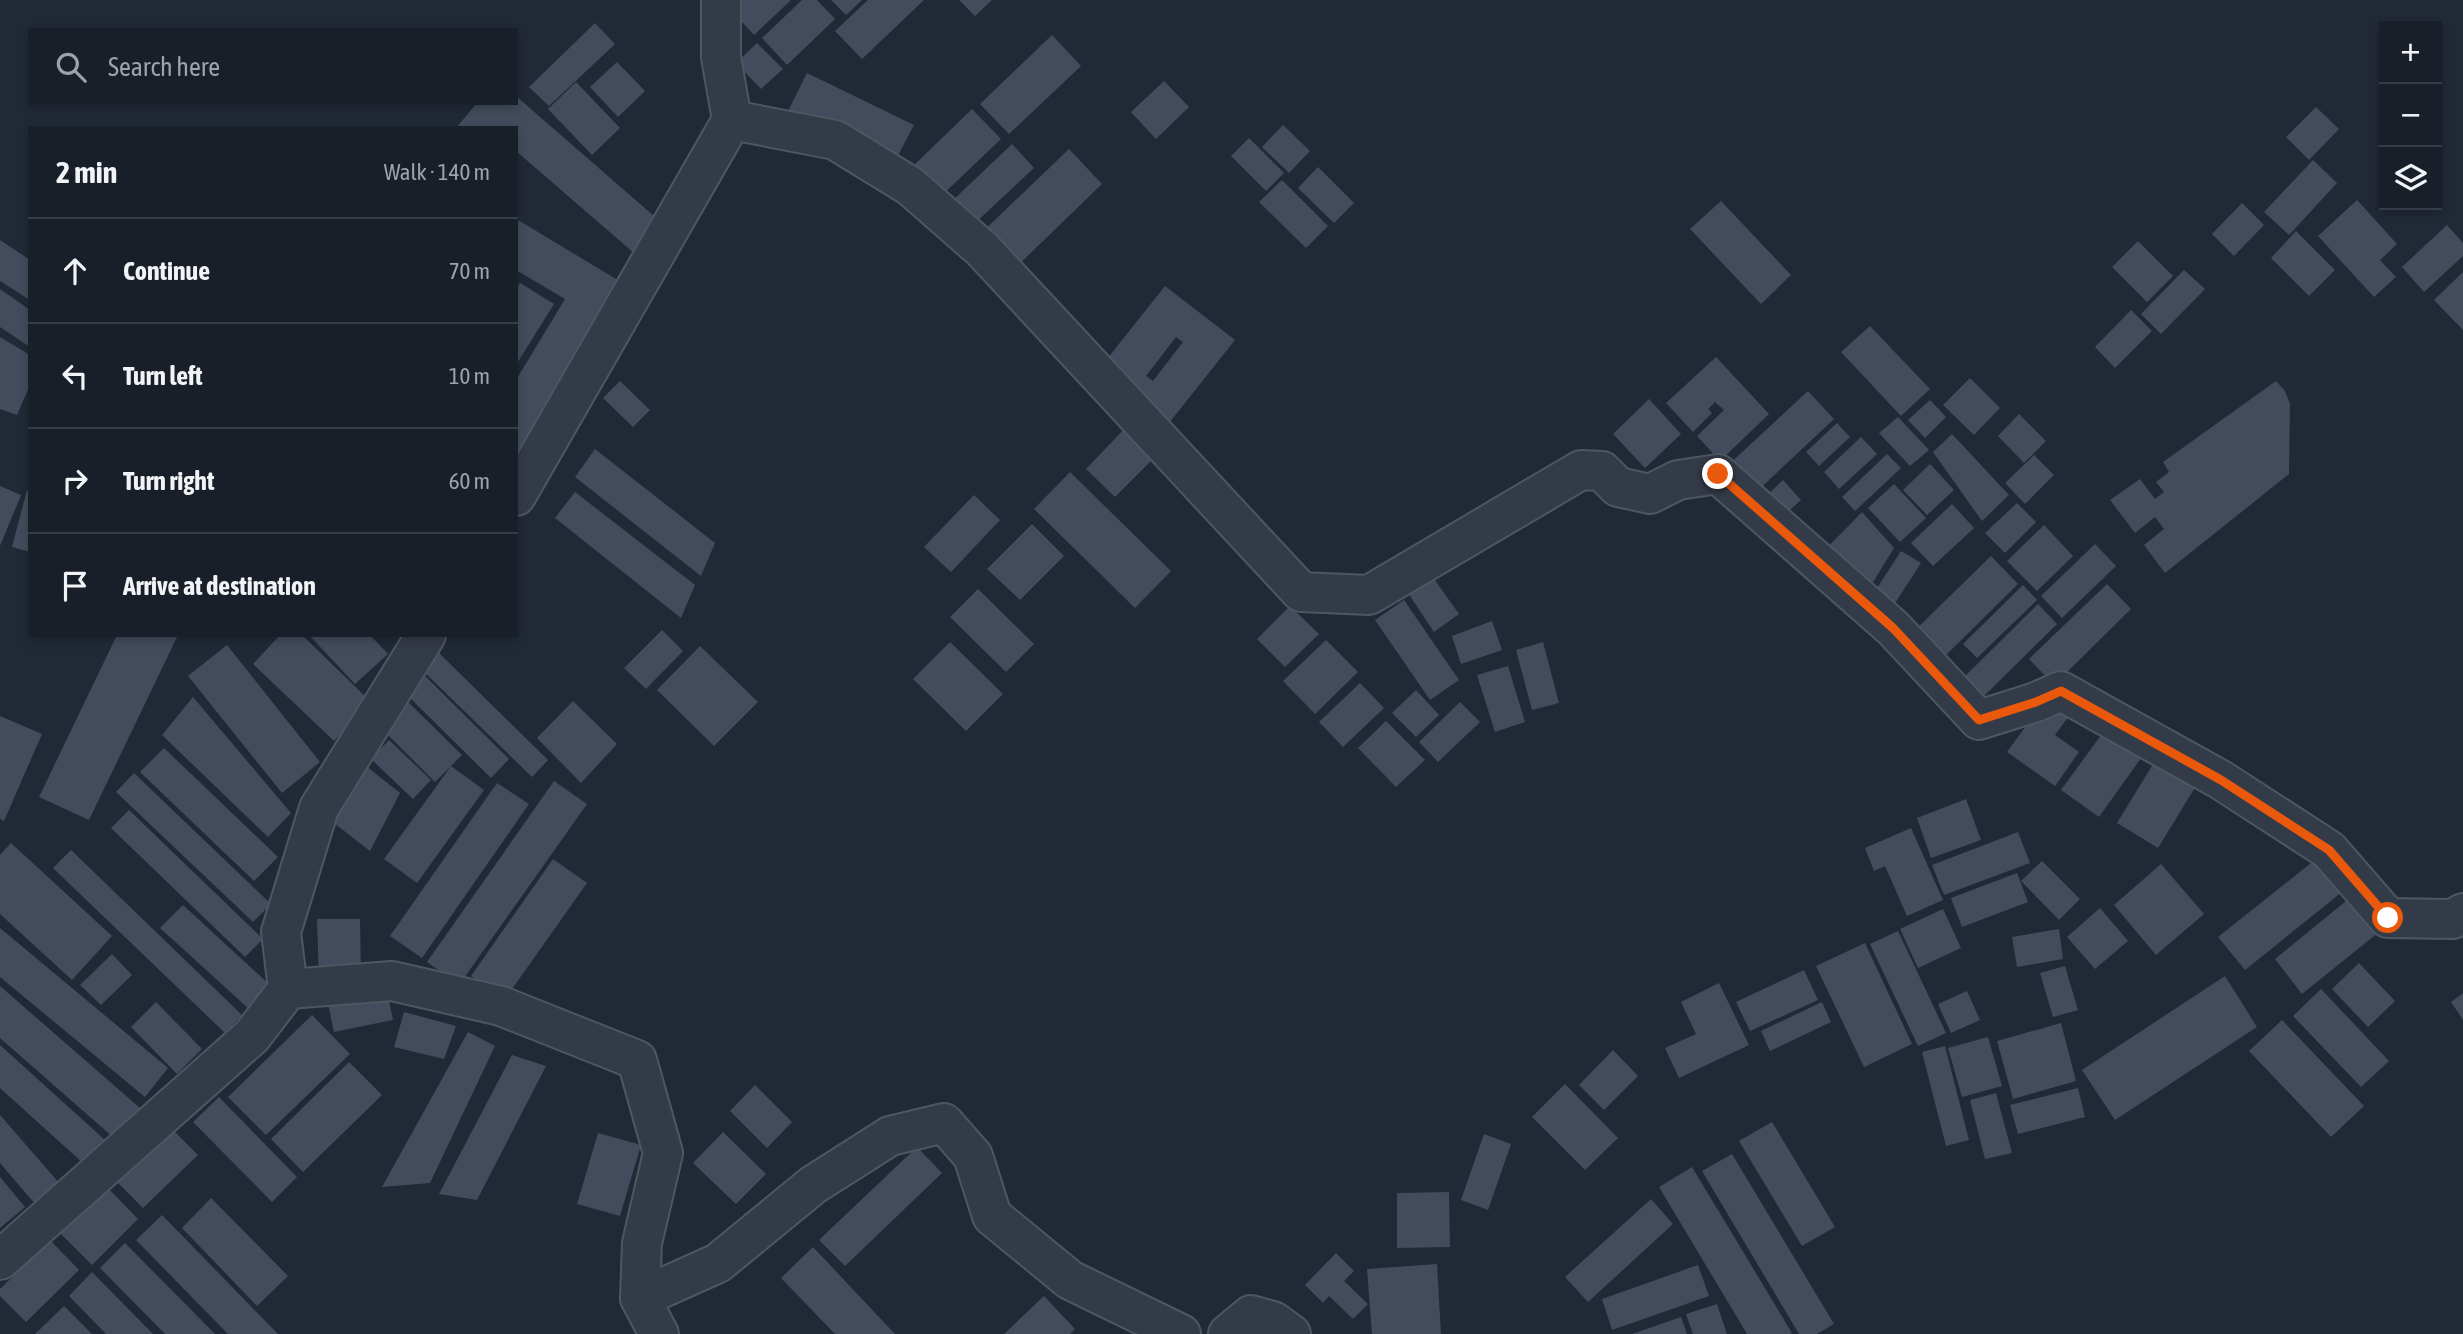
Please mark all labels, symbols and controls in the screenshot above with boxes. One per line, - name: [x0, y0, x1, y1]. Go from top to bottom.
- map controls: [2379, 21, 2442, 210]
- button: +: [2379, 21, 2442, 84]
- search box: [28, 28, 518, 105]
- icon: search: [52, 48, 90, 86]
- text: Search here: [108, 52, 220, 82]
- button: −: [2379, 84, 2442, 147]
- button: layers: [2379, 147, 2442, 210]
- text: 2 min: [56, 155, 117, 189]
- text: Walk · 140 m: [384, 159, 490, 185]
- icon: ahead: [56, 252, 94, 290]
- text: Continue: [123, 256, 210, 286]
- text: 70 m: [449, 258, 490, 284]
- icon: left: [56, 357, 94, 395]
- text: Turn left: [123, 361, 203, 391]
- text: 10 m: [449, 363, 490, 389]
- route end: [1702, 458, 1733, 489]
- icon: right: [56, 462, 94, 500]
- text: Turn right: [123, 466, 214, 496]
- text: 60 m: [449, 468, 490, 494]
- icon: arrive: [56, 567, 94, 605]
- text: Arrive at destination: [123, 571, 316, 601]
- route start: [2372, 902, 2403, 933]

